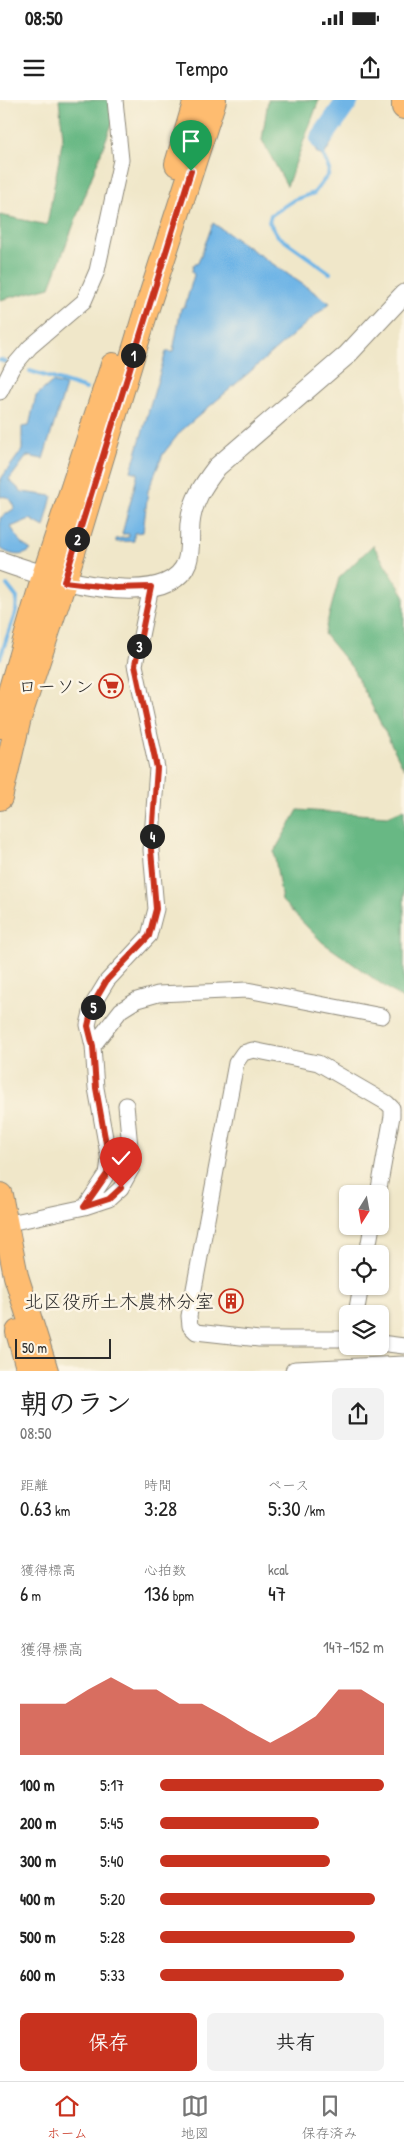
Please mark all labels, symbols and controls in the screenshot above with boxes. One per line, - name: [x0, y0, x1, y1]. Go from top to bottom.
- text: 08:50: [25, 5, 63, 31]
- text: Tempo: [176, 53, 228, 83]
- icon: menu: [20, 54, 48, 82]
- icon: share: [356, 54, 384, 82]
- pin: [170, 120, 212, 171]
- icon: arrive: [177, 127, 205, 155]
- pin: 1: [120, 342, 146, 368]
- text: 1: [131, 346, 136, 365]
- pin: 2: [64, 526, 90, 552]
- text: 2: [74, 530, 81, 549]
- pin: 3: [126, 634, 152, 658]
- text: 3: [136, 637, 143, 656]
- place label: ローソン: [18, 673, 94, 699]
- supermarket icon: ローソン: [98, 673, 124, 699]
- pin: 4: [140, 824, 164, 848]
- text: 4: [150, 827, 155, 846]
- pin: 5: [80, 994, 106, 1020]
- text: 5: [91, 998, 96, 1017]
- pin: [100, 1137, 142, 1188]
- icon: check: [107, 1144, 135, 1172]
- north arrow: [339, 1185, 389, 1235]
- map controls: [339, 1185, 389, 1355]
- button: locate: [339, 1245, 389, 1295]
- place label: 北区役所土木農林分室: [24, 1288, 214, 1314]
- building icon: 北区役所土木農林分室: [218, 1288, 244, 1314]
- button: layers: [339, 1305, 389, 1355]
- scale bar: [15, 1336, 111, 1359]
- text: 50 m: [22, 1338, 47, 1357]
- text: 朝のラン: [20, 1384, 132, 1422]
- button: share: [332, 1388, 384, 1440]
- text: 08:50: [20, 1422, 52, 1444]
- text: 距離: [20, 1475, 48, 1494]
- text: 時間: [144, 1475, 172, 1494]
- text: ペース: [268, 1475, 309, 1494]
- text: 0.63: [20, 1494, 52, 1523]
- text: 3:28: [144, 1494, 177, 1523]
- text: 5:30: [268, 1494, 301, 1523]
- text: km: [52, 1501, 70, 1520]
- text: /km: [301, 1501, 325, 1520]
- text: 獲得標高: [20, 1560, 76, 1579]
- text: 心拍数: [144, 1560, 186, 1579]
- text: kcal: [268, 1560, 288, 1579]
- text: 6: [20, 1579, 28, 1608]
- text: 136: [144, 1579, 169, 1608]
- text: 47: [268, 1579, 286, 1608]
- text: m: [28, 1586, 41, 1605]
- text: bpm: [169, 1586, 194, 1605]
- text: 147–152 m: [323, 1636, 384, 1658]
- text: 獲得標高: [20, 1638, 84, 1660]
- text: 100 m: [20, 1774, 55, 1796]
- text: 5:17: [100, 1774, 124, 1796]
- text: 200 m: [20, 1812, 56, 1834]
- text: 5:45: [100, 1812, 123, 1834]
- text: 300 m: [20, 1850, 56, 1872]
- text: 5:40: [100, 1850, 124, 1872]
- text: 400 m: [20, 1888, 55, 1910]
- text: 5:20: [100, 1888, 125, 1910]
- text: 500 m: [20, 1926, 56, 1948]
- text: 5:28: [100, 1926, 125, 1948]
- text: 600 m: [20, 1964, 55, 1986]
- text: 5:33: [100, 1964, 125, 1986]
- button: 保存: [20, 2013, 197, 2071]
- button: 共有: [207, 2013, 384, 2071]
- tab: ホーム: [46, 2092, 88, 2142]
- tab: 地図: [181, 2092, 209, 2142]
- tab: 保存済み: [302, 2092, 358, 2142]

